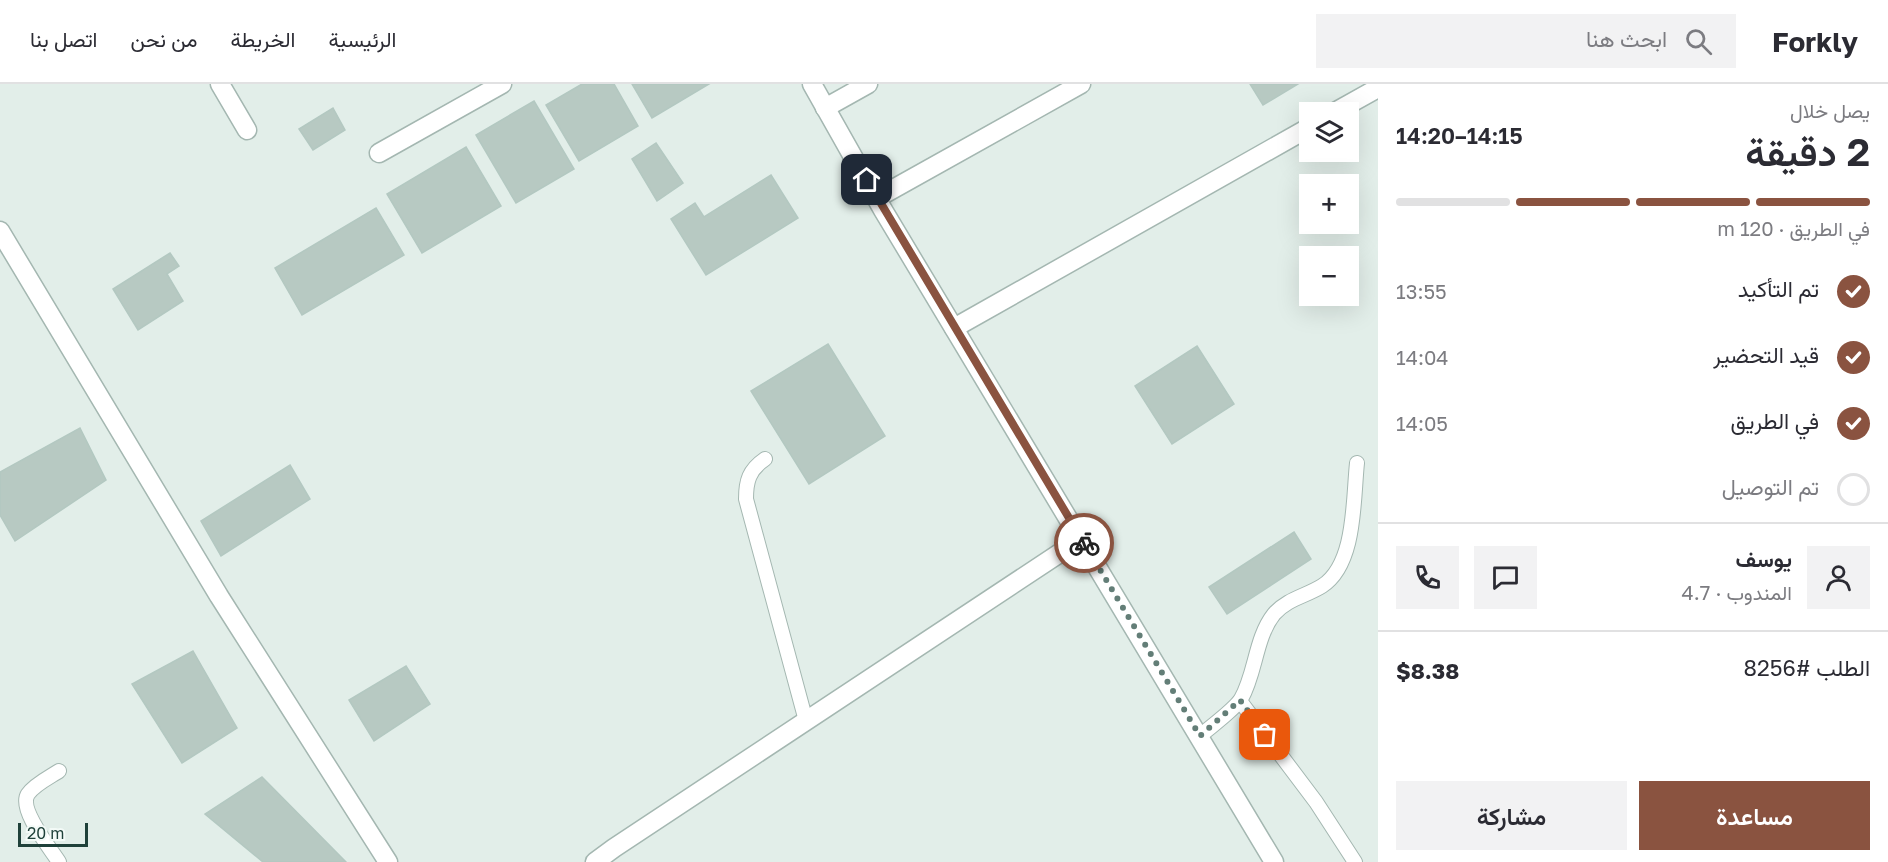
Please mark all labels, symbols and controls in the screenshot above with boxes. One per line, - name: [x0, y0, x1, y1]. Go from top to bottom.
- search box: [1316, 14, 1736, 68]
- text: ابحث هنا: [1586, 25, 1667, 52]
- icon: search: [1682, 25, 1715, 58]
- text: Forkly: [1772, 25, 1858, 58]
- text: اتصل بنا: [30, 26, 97, 52]
- text: من نحن: [130, 26, 198, 52]
- text: الخريطة: [231, 26, 295, 52]
- text: الرئيسية: [328, 26, 396, 52]
- text: يصل خلال: [1790, 98, 1870, 122]
- map controls: [1299, 102, 1359, 306]
- button: layers: [1299, 102, 1359, 162]
- text: 14:15–14:20: [1396, 122, 1523, 149]
- text: 2 دقيقة: [1745, 128, 1870, 175]
- pin: [841, 154, 892, 205]
- icon: home: [850, 163, 883, 196]
- button: +: [1299, 174, 1359, 234]
- text: في الطريق · 120 m: [1717, 216, 1870, 240]
- button: −: [1299, 246, 1359, 306]
- text: تم التأكيد: [1738, 275, 1819, 302]
- icon: check: [1837, 275, 1870, 308]
- text: 13:55: [1396, 279, 1447, 303]
- text: قيد التحضير: [1713, 341, 1819, 368]
- icon: check: [1837, 341, 1870, 374]
- text: 14:04: [1396, 345, 1449, 369]
- text: في الطريق: [1731, 407, 1819, 434]
- icon: check: [1837, 407, 1870, 440]
- text: 14:05: [1396, 411, 1448, 435]
- text: تم التوصيل: [1722, 473, 1819, 500]
- courier: [1054, 513, 1114, 573]
- icon: bike: [1068, 527, 1101, 560]
- text: يوسف: [1736, 545, 1792, 572]
- button: phone: [1396, 546, 1459, 609]
- button: chat: [1474, 546, 1537, 609]
- button: person: [1807, 546, 1870, 609]
- text: المندوب · 4.7: [1682, 580, 1792, 604]
- text: الطلب #8256: [1744, 654, 1870, 681]
- text: $8.38: [1396, 657, 1459, 684]
- pin: [1239, 709, 1290, 760]
- icon: bag: [1248, 718, 1281, 751]
- button: مشاركة: [1396, 781, 1627, 850]
- button: مساعدة: [1639, 781, 1870, 850]
- scale bar: [18, 820, 88, 848]
- text: 20 m: [27, 823, 64, 843]

